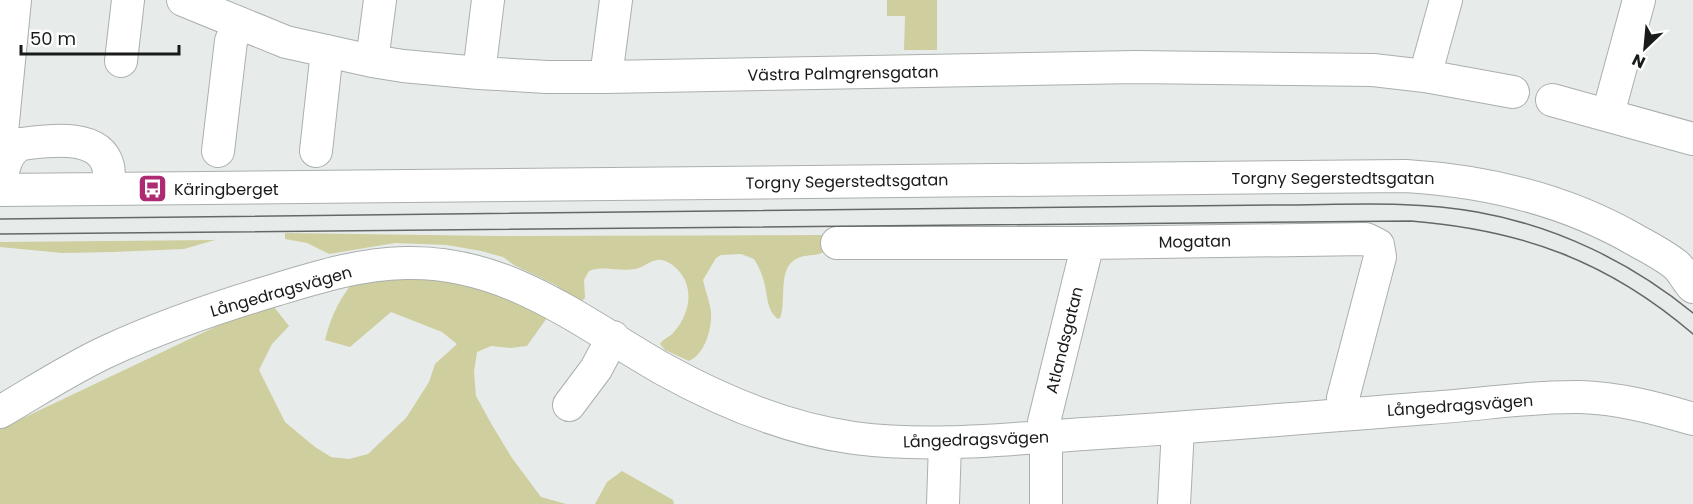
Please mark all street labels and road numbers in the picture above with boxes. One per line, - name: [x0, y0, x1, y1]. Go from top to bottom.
- street label: Västra Palmgrensgatan: [747, 60, 939, 87]
- street label: Torgny Segerstedtsgatan: [1232, 167, 1434, 190]
- street label: Torgny Segerstedtsgatan: [745, 168, 949, 195]
- street label: Mogatan: [1159, 229, 1231, 254]
- street label: Långedragsvägen: [208, 260, 355, 323]
- street label: Atlandsgatan: [1040, 284, 1089, 396]
- street label: Långedragsvägen: [1386, 389, 1534, 422]
- street label: Långedragsvägen: [903, 425, 1049, 454]

